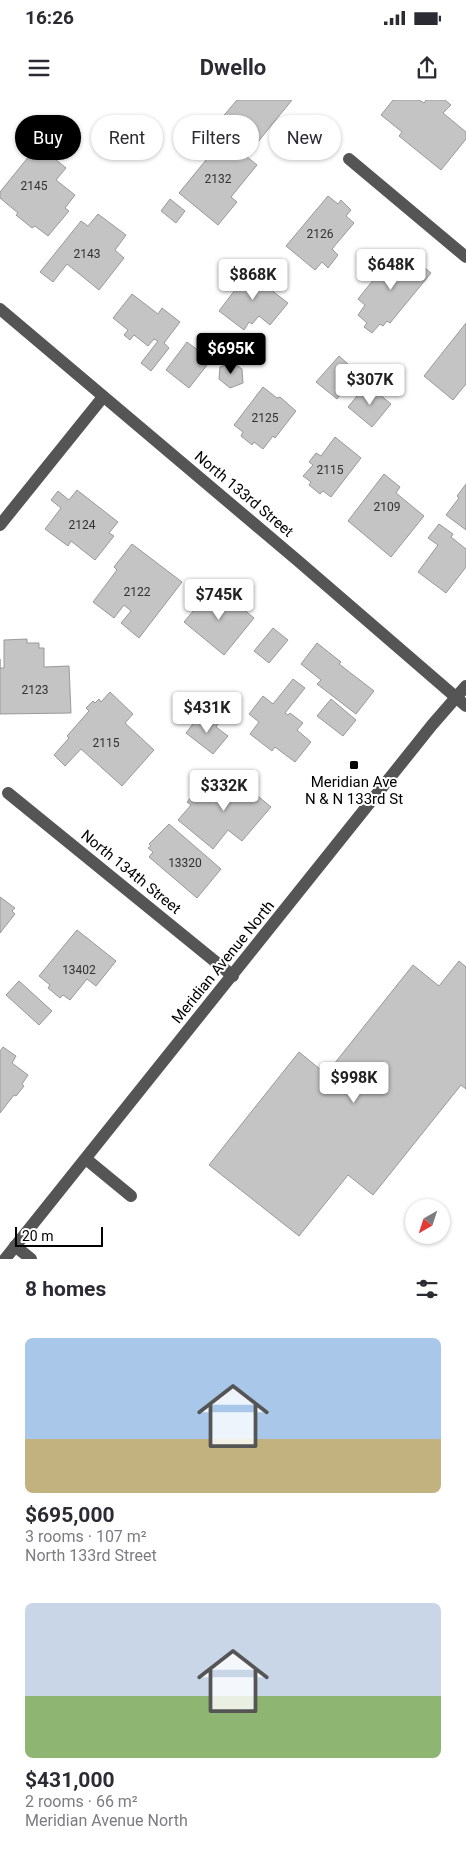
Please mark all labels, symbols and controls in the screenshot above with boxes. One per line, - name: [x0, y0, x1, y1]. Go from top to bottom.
- text: 16:26: [25, 6, 74, 29]
- icon: menu: [25, 54, 53, 82]
- icon: share: [413, 54, 441, 82]
- text: Dwello: [200, 55, 266, 80]
- chip: Buy: [15, 115, 81, 160]
- chip: Rent: [91, 115, 163, 160]
- chip: Filters: [173, 115, 259, 160]
- chip: New: [269, 115, 341, 160]
- house number: 2132: [205, 172, 232, 186]
- house number: 2145: [21, 179, 48, 193]
- house number: 2126: [307, 227, 334, 241]
- house number: 2143: [74, 247, 100, 261]
- pin: $648K: [356, 248, 426, 291]
- text: $648K: [368, 255, 414, 274]
- pin: $868K: [218, 258, 288, 301]
- text: $868K: [230, 265, 276, 284]
- pin: $695K: [196, 332, 266, 375]
- text: $695K: [208, 339, 254, 358]
- pin: $307K: [335, 364, 405, 406]
- text: $307K: [347, 370, 393, 389]
- house number: 2125: [252, 411, 279, 425]
- street label: North 133rd Street: [191, 447, 297, 541]
- house number: 2115: [317, 463, 344, 477]
- house number: 2109: [374, 500, 400, 514]
- house number: 2124: [69, 518, 96, 532]
- pin: $745K: [184, 578, 254, 621]
- house number: 2122: [124, 585, 151, 599]
- text: $745K: [196, 585, 242, 604]
- house number: 2123: [22, 683, 48, 697]
- pin: $431K: [172, 692, 242, 734]
- text: $431K: [184, 698, 230, 717]
- house number: 2115: [93, 736, 120, 750]
- marker: Meridian Ave N & N 133rd St: [348, 759, 360, 771]
- pin: $332K: [189, 770, 259, 812]
- place label: Meridian Ave N & N 133rd St: [305, 773, 403, 808]
- text: $332K: [201, 776, 247, 795]
- street label: North 134th Street: [77, 826, 185, 918]
- house number: 13320: [168, 856, 202, 870]
- street label: Meridian Avenue North: [168, 897, 278, 1027]
- house number: 13402: [62, 963, 96, 977]
- pin: $998K: [319, 1062, 389, 1104]
- text: $998K: [331, 1068, 377, 1087]
- north arrow: [405, 1199, 450, 1244]
- map controls: [405, 1199, 450, 1244]
- scale bar: [15, 1224, 102, 1247]
- text: 20 m: [22, 1228, 54, 1244]
- icon: filters: [413, 1275, 441, 1303]
- text: 8 homes: [25, 1277, 106, 1301]
- icon: home: [188, 1371, 278, 1461]
- text: $695,000: [25, 1503, 115, 1527]
- text: 3 rooms · 107 m²: [25, 1527, 147, 1546]
- text: North 133rd Street: [25, 1546, 157, 1565]
- icon: home: [188, 1636, 278, 1726]
- text: $431,000: [25, 1768, 115, 1792]
- text: 2 rooms · 66 m²: [25, 1792, 138, 1811]
- text: Meridian Avenue North: [25, 1811, 188, 1830]

